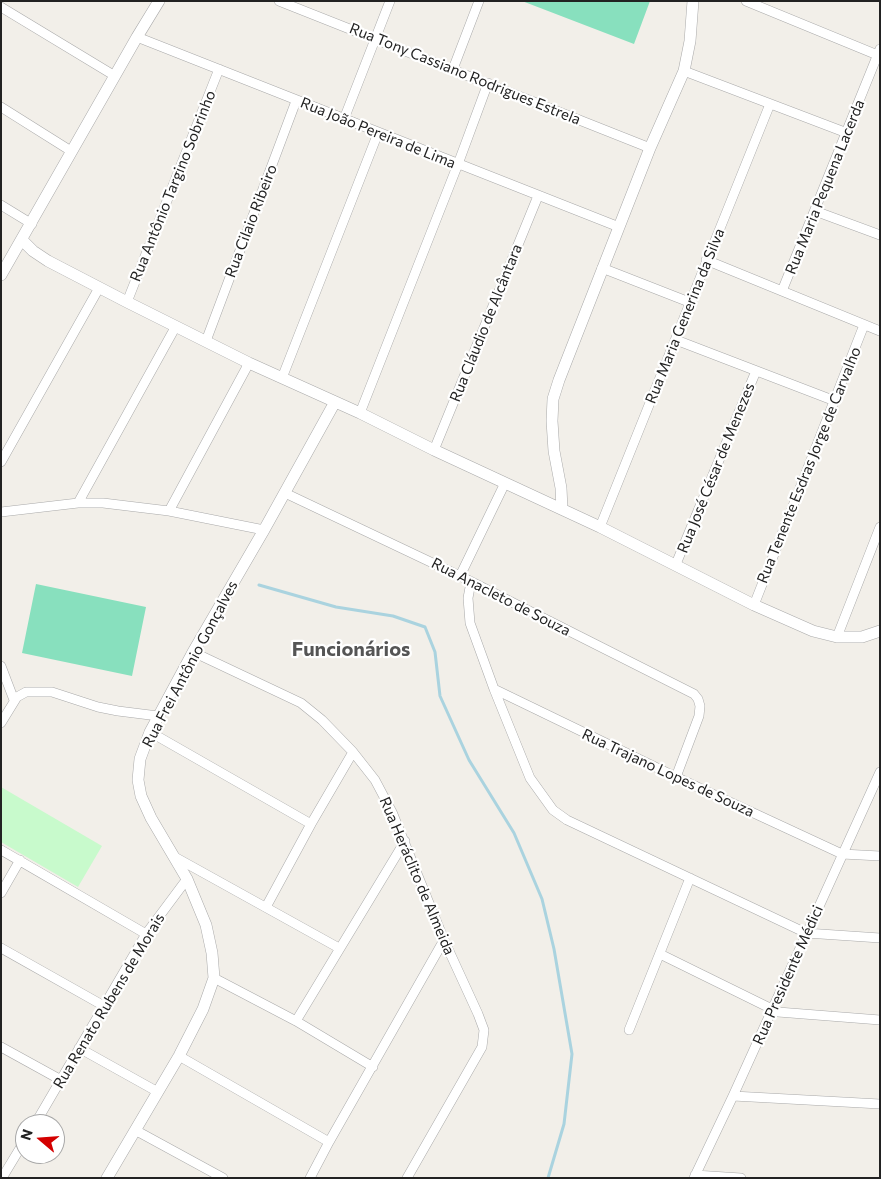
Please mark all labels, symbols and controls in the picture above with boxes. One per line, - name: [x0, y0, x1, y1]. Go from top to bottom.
- street label: Rua Tony Cassiano Rodrigues Estrela: [347, 19, 583, 129]
- street label: Rua Antônio Targino Sobrinho: [126, 88, 220, 284]
- street label: Rua João Pereira de Lima: [298, 94, 458, 172]
- street label: Rua Maria Pequena Lacerda: [782, 97, 868, 277]
- street label: Rua Cilaio Ribeiro: [221, 162, 281, 280]
- street label: Rua Maria Generina da Silva: [642, 226, 728, 406]
- street label: Rua Cláudio de Alcântara: [446, 241, 526, 405]
- street label: Rua Tenente Esdras Jorge de Carvalho: [753, 344, 865, 586]
- street label: Rua José César de Menezes: [674, 380, 758, 556]
- street label: Rua Anacleto de Souza: [428, 554, 574, 640]
- street label: Rua Frei Antônio Gonçalves: [138, 578, 242, 750]
- district label: Funcionários: [292, 637, 410, 661]
- street label: Rua Trajano Lopes de Souza: [579, 725, 757, 821]
- street label: Rua Heráclito de Almeida: [376, 794, 458, 958]
- street label: Rua Presidente Médici: [749, 902, 827, 1048]
- street label: Rua Renato Rubens de Morais: [49, 910, 169, 1092]
- north arrow: [15, 1114, 65, 1164]
- text: N: [17, 1127, 36, 1142]

